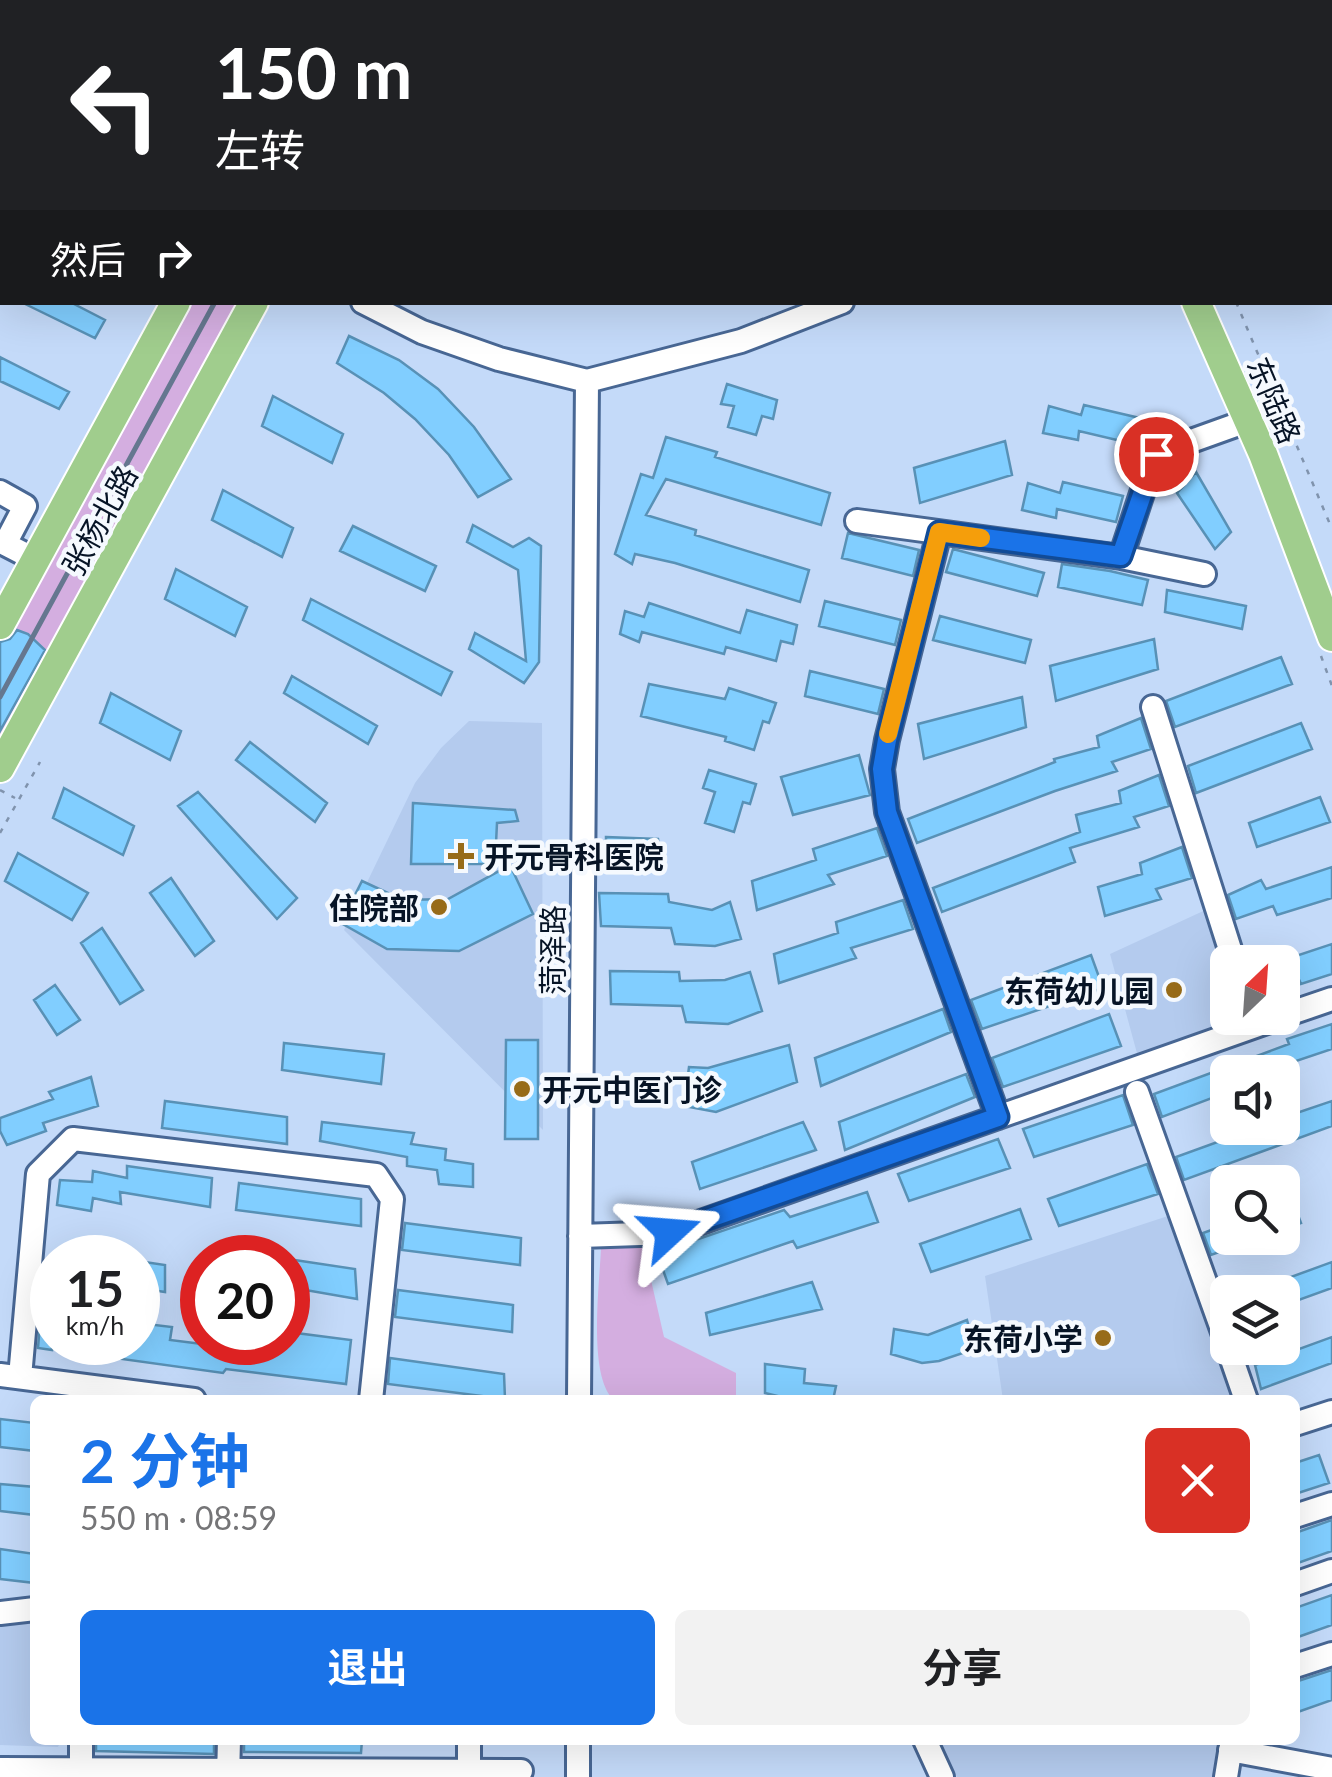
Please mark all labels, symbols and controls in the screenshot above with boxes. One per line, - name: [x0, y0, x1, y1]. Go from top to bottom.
- text: 150 m: [215, 30, 412, 114]
- icon: left: [50, 40, 180, 170]
- text: 左转: [215, 123, 305, 177]
- icon: right: [146, 230, 201, 285]
- text: 然后: [50, 236, 126, 282]
- street label: 东陆路: [1241, 352, 1309, 448]
- pin: [1114, 412, 1199, 497]
- icon: arrive: [1129, 427, 1184, 482]
- street label: 张杨北路: [54, 459, 144, 581]
- place label: 开元骨科医院: [484, 838, 664, 874]
- marker: 开元骨科医院: [448, 843, 474, 869]
- place label: 住院部: [329, 889, 419, 925]
- marker: 住院部: [428, 896, 450, 918]
- street label: 菏泽路: [534, 905, 570, 995]
- north arrow: [1210, 945, 1300, 1035]
- map controls: [1210, 945, 1300, 1365]
- place label: 东荷幼儿园: [1004, 972, 1154, 1008]
- marker: 东荷幼儿园: [1163, 979, 1185, 1001]
- button: sound: [1210, 1055, 1300, 1145]
- place label: 开元中医门诊: [542, 1071, 722, 1107]
- marker: 开元中医门诊: [511, 1078, 533, 1100]
- button: search: [1210, 1165, 1300, 1255]
- position arrow: [618, 1180, 722, 1284]
- speed limit sign: 20: [180, 1235, 310, 1365]
- text: 15: [66, 1258, 124, 1318]
- button: layers: [1210, 1275, 1300, 1365]
- text: km/h: [66, 1310, 124, 1340]
- place label: 东荷小学: [963, 1320, 1083, 1356]
- marker: 东荷小学: [1092, 1327, 1114, 1349]
- text: 2 分钟: [80, 1424, 249, 1496]
- button: close: [1145, 1428, 1250, 1533]
- text: 550 m · 08:59: [80, 1498, 277, 1537]
- button: 退出: [80, 1610, 655, 1725]
- button: 分享: [675, 1610, 1250, 1725]

